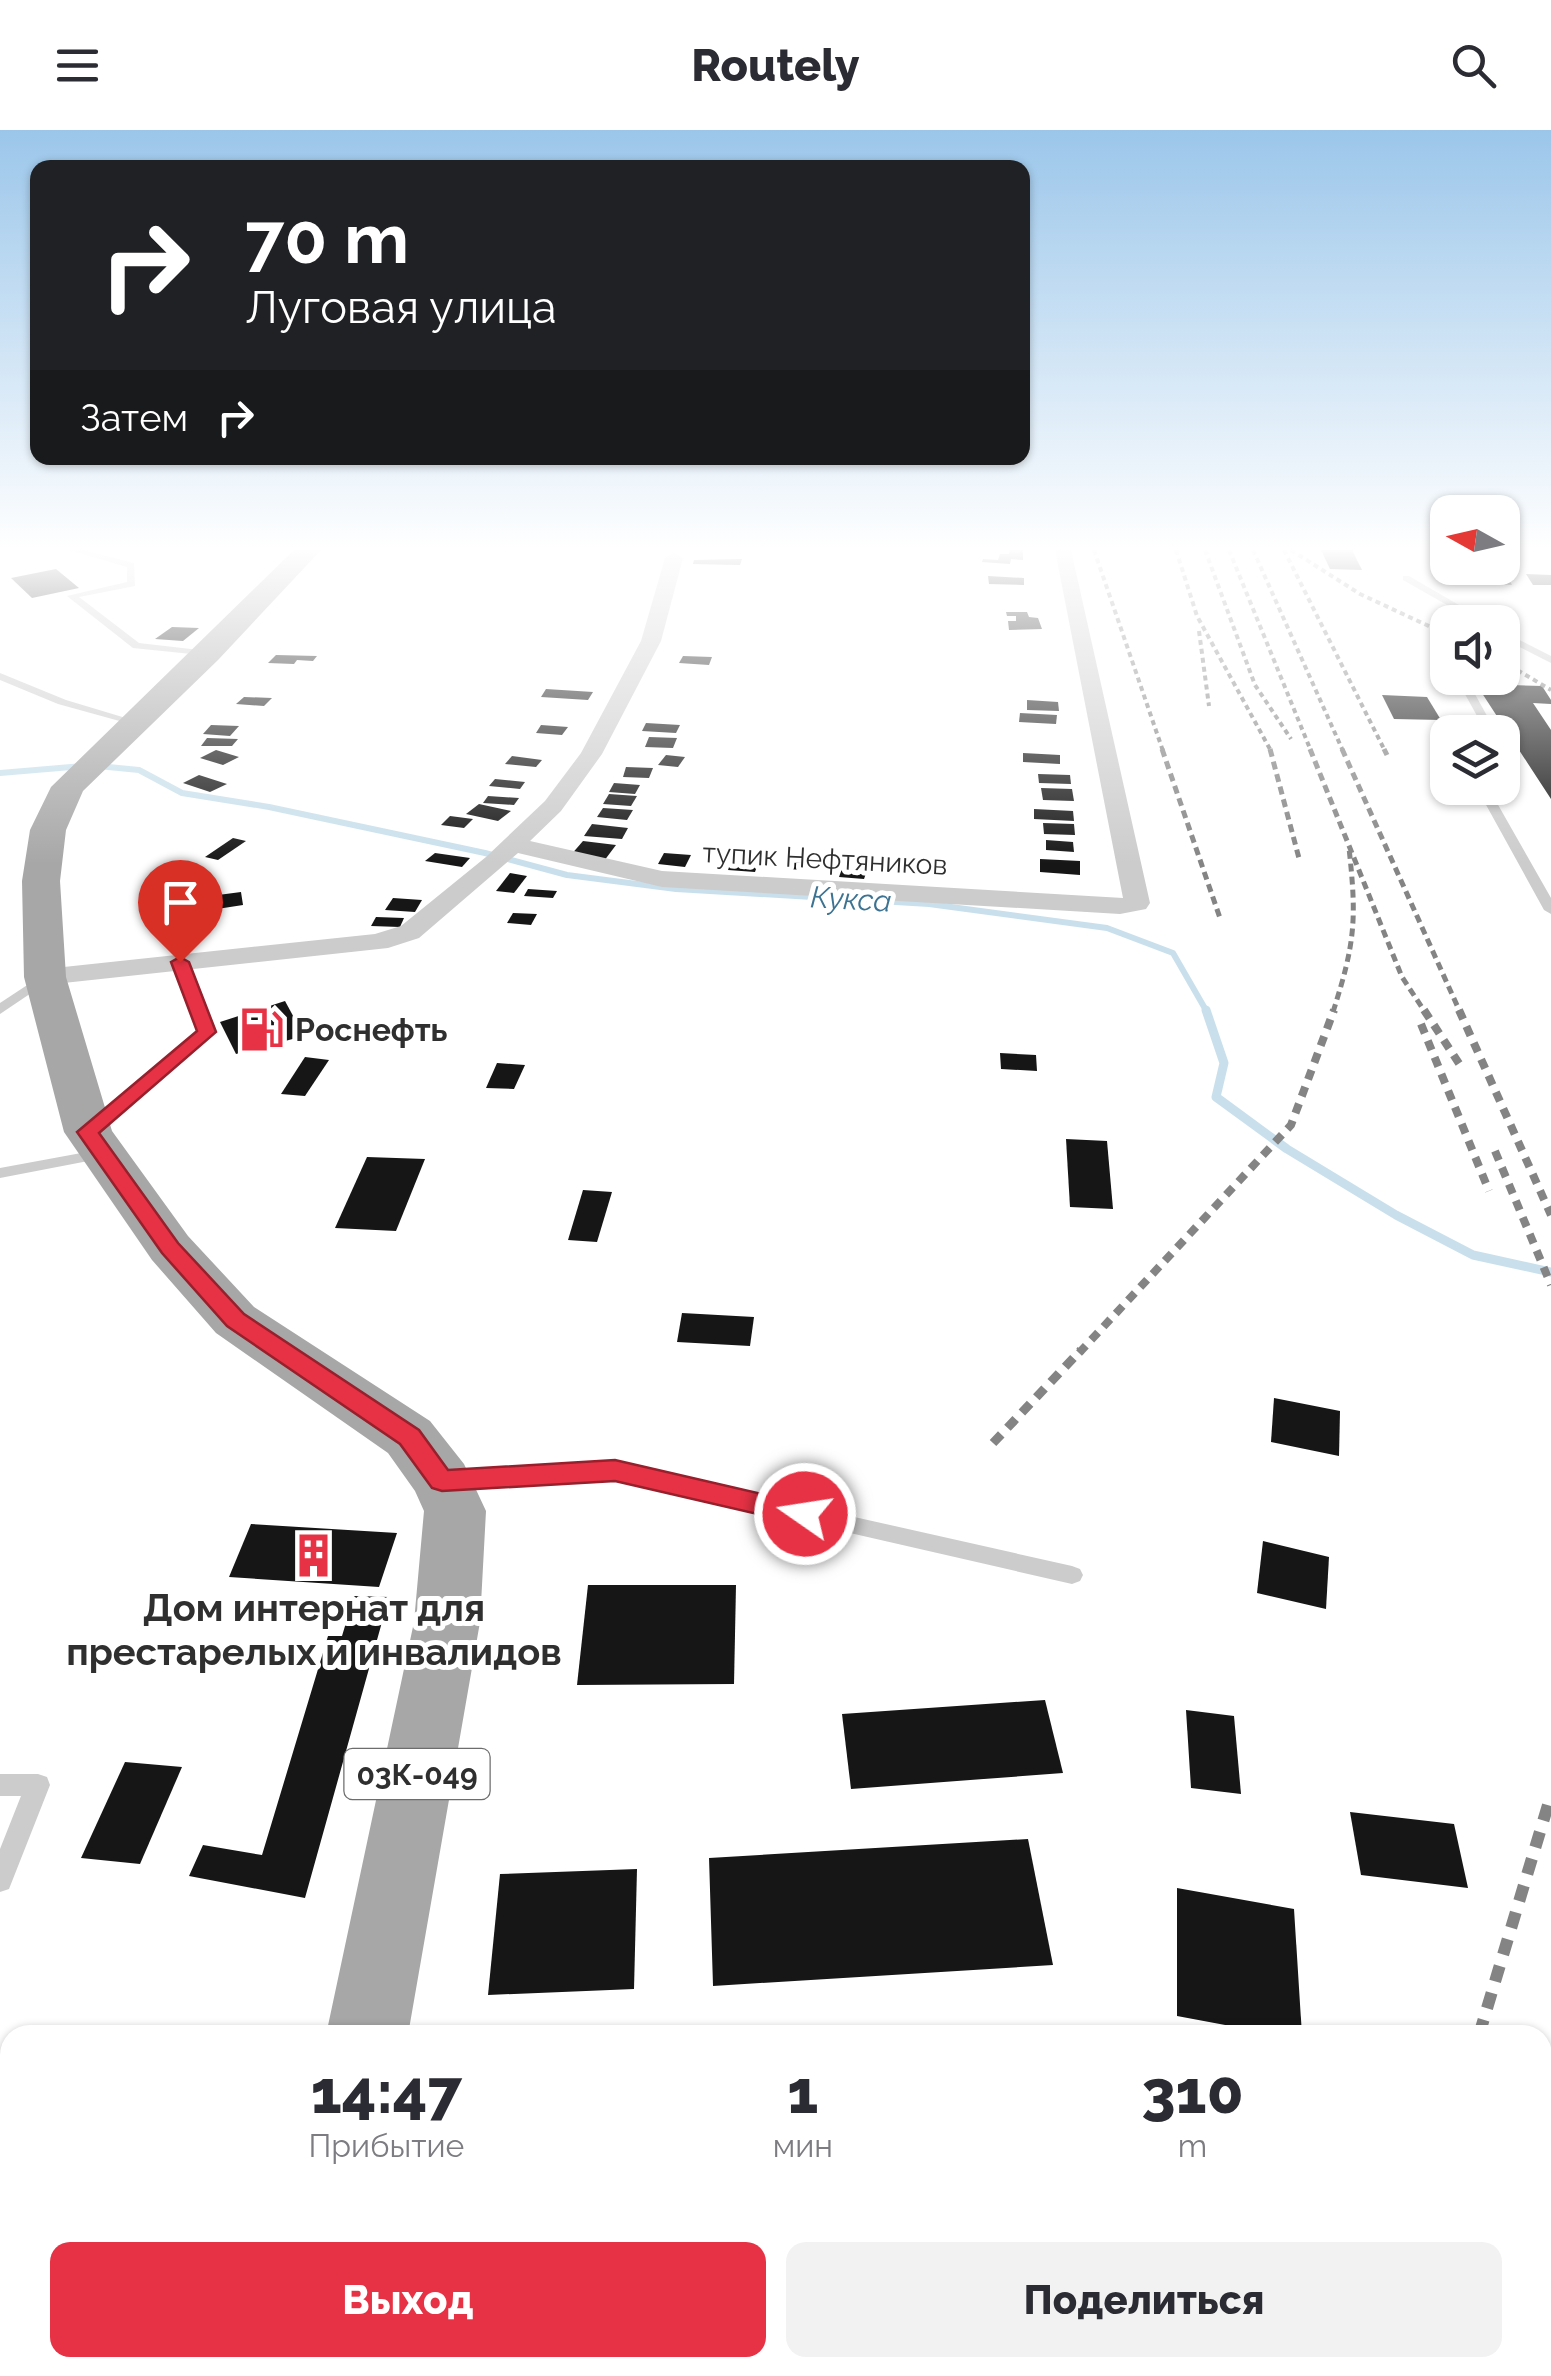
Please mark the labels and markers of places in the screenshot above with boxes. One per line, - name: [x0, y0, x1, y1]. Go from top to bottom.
- pin: [138, 860, 223, 963]
- fuel station icon: Роснефть: [238, 1005, 286, 1053]
- place label: Роснефть: [295, 1011, 448, 1048]
- building icon: Дом интернат для престарелых и инвалидов: [290, 1531, 338, 1579]
- place label: Дом интернат для престарелых и инвалидов: [66, 1585, 562, 1674]

